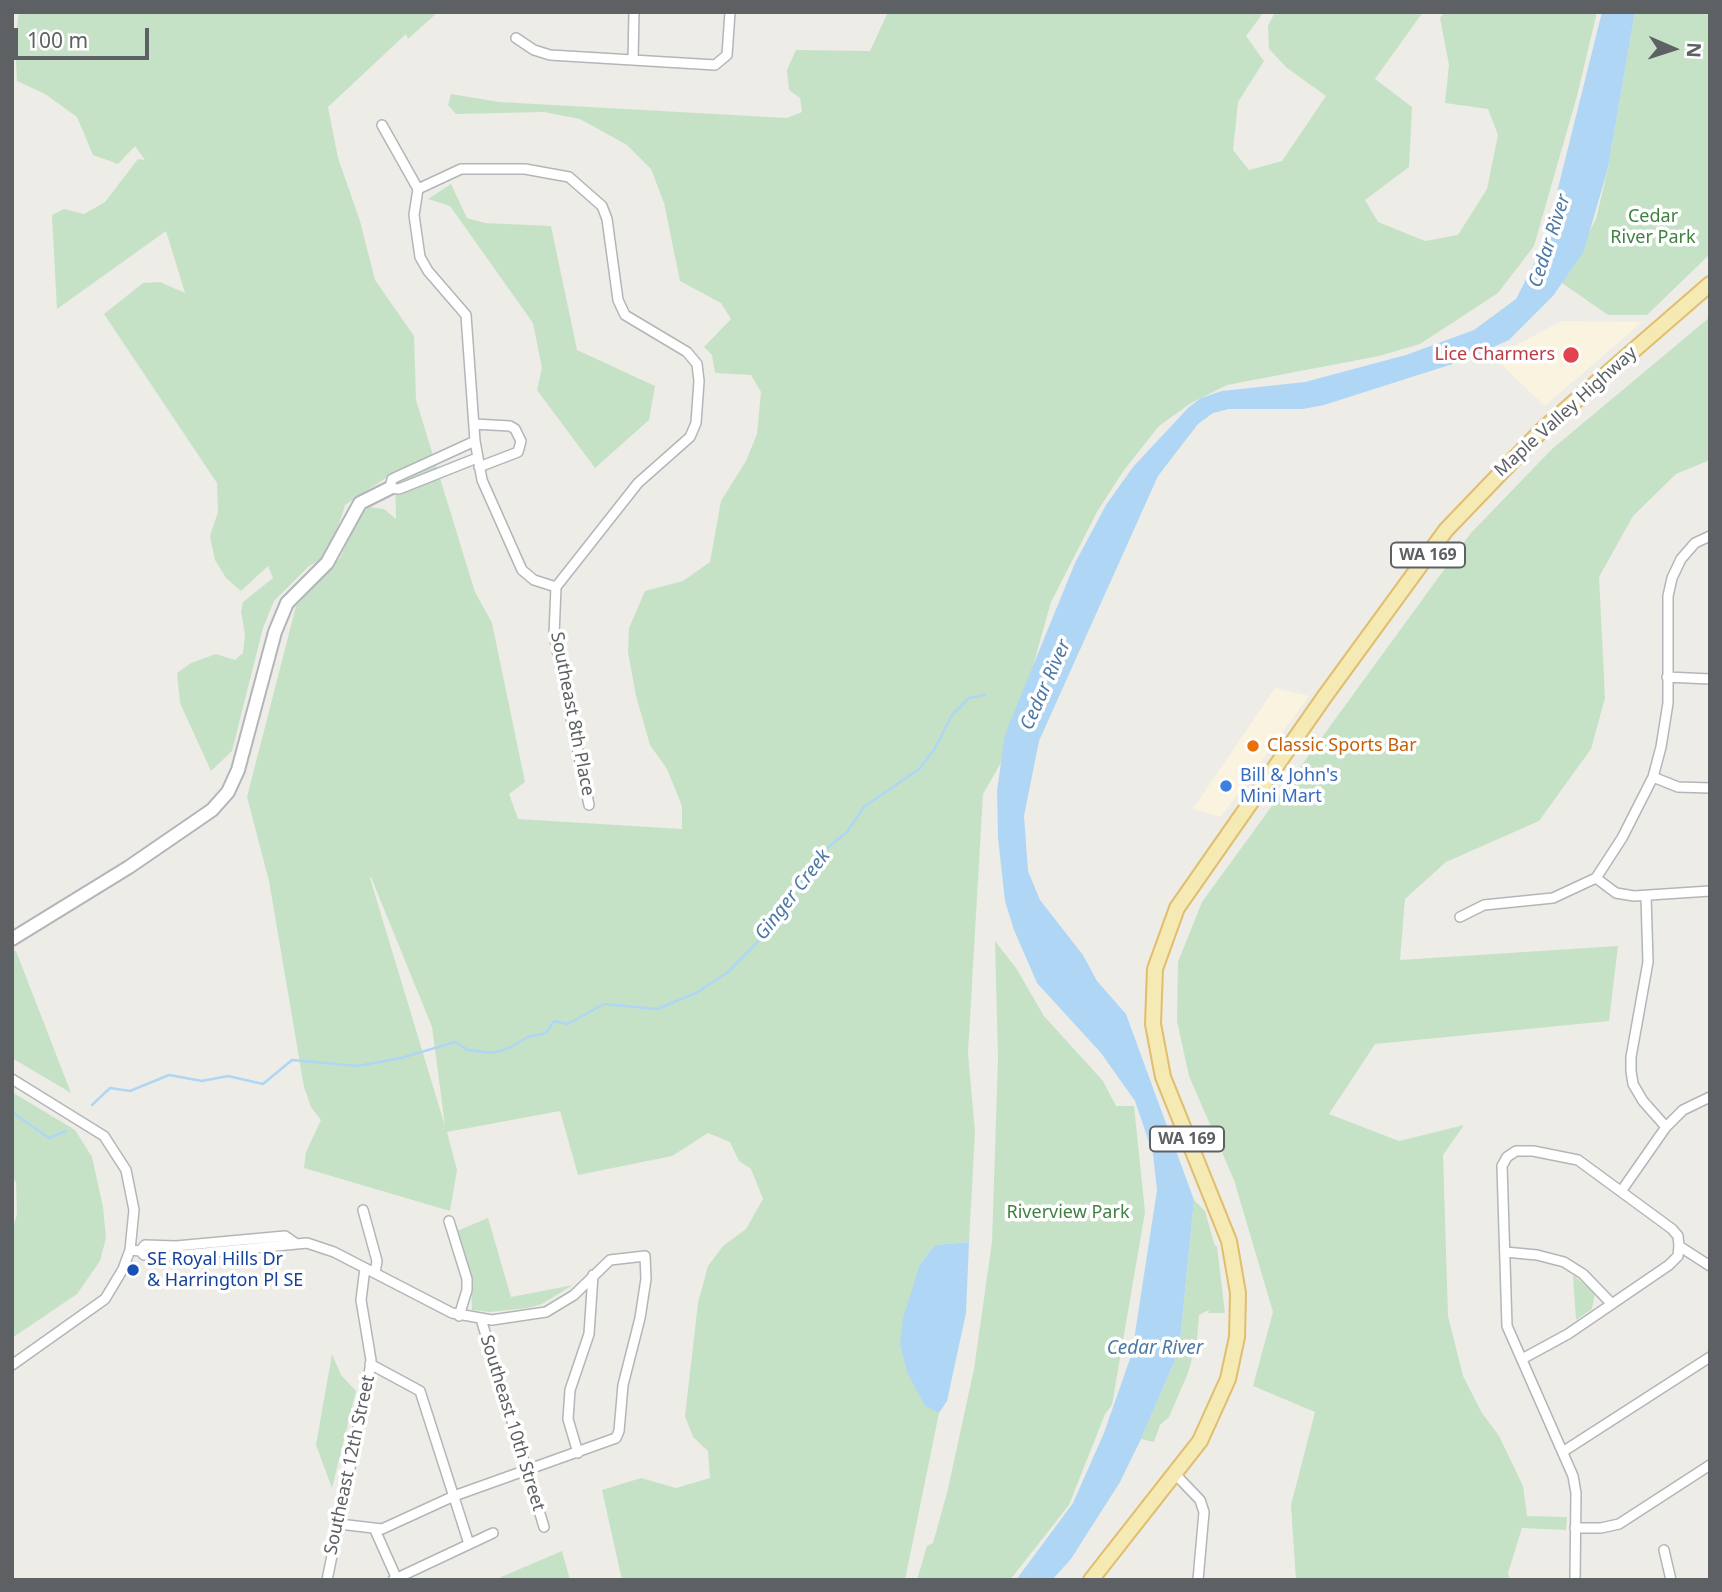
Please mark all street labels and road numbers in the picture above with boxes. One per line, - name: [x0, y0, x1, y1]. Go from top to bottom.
- street label: Maple Valley Highway: [1490, 342, 1642, 482]
- road number: WA 169: [1391, 542, 1465, 568]
- street label: Southeast 8th Place: [546, 630, 598, 798]
- road number: WA 169: [1150, 1126, 1224, 1152]
- street label: Southeast 10th Street: [475, 1332, 549, 1514]
- street label: Southeast 12th Street: [320, 1373, 380, 1557]

